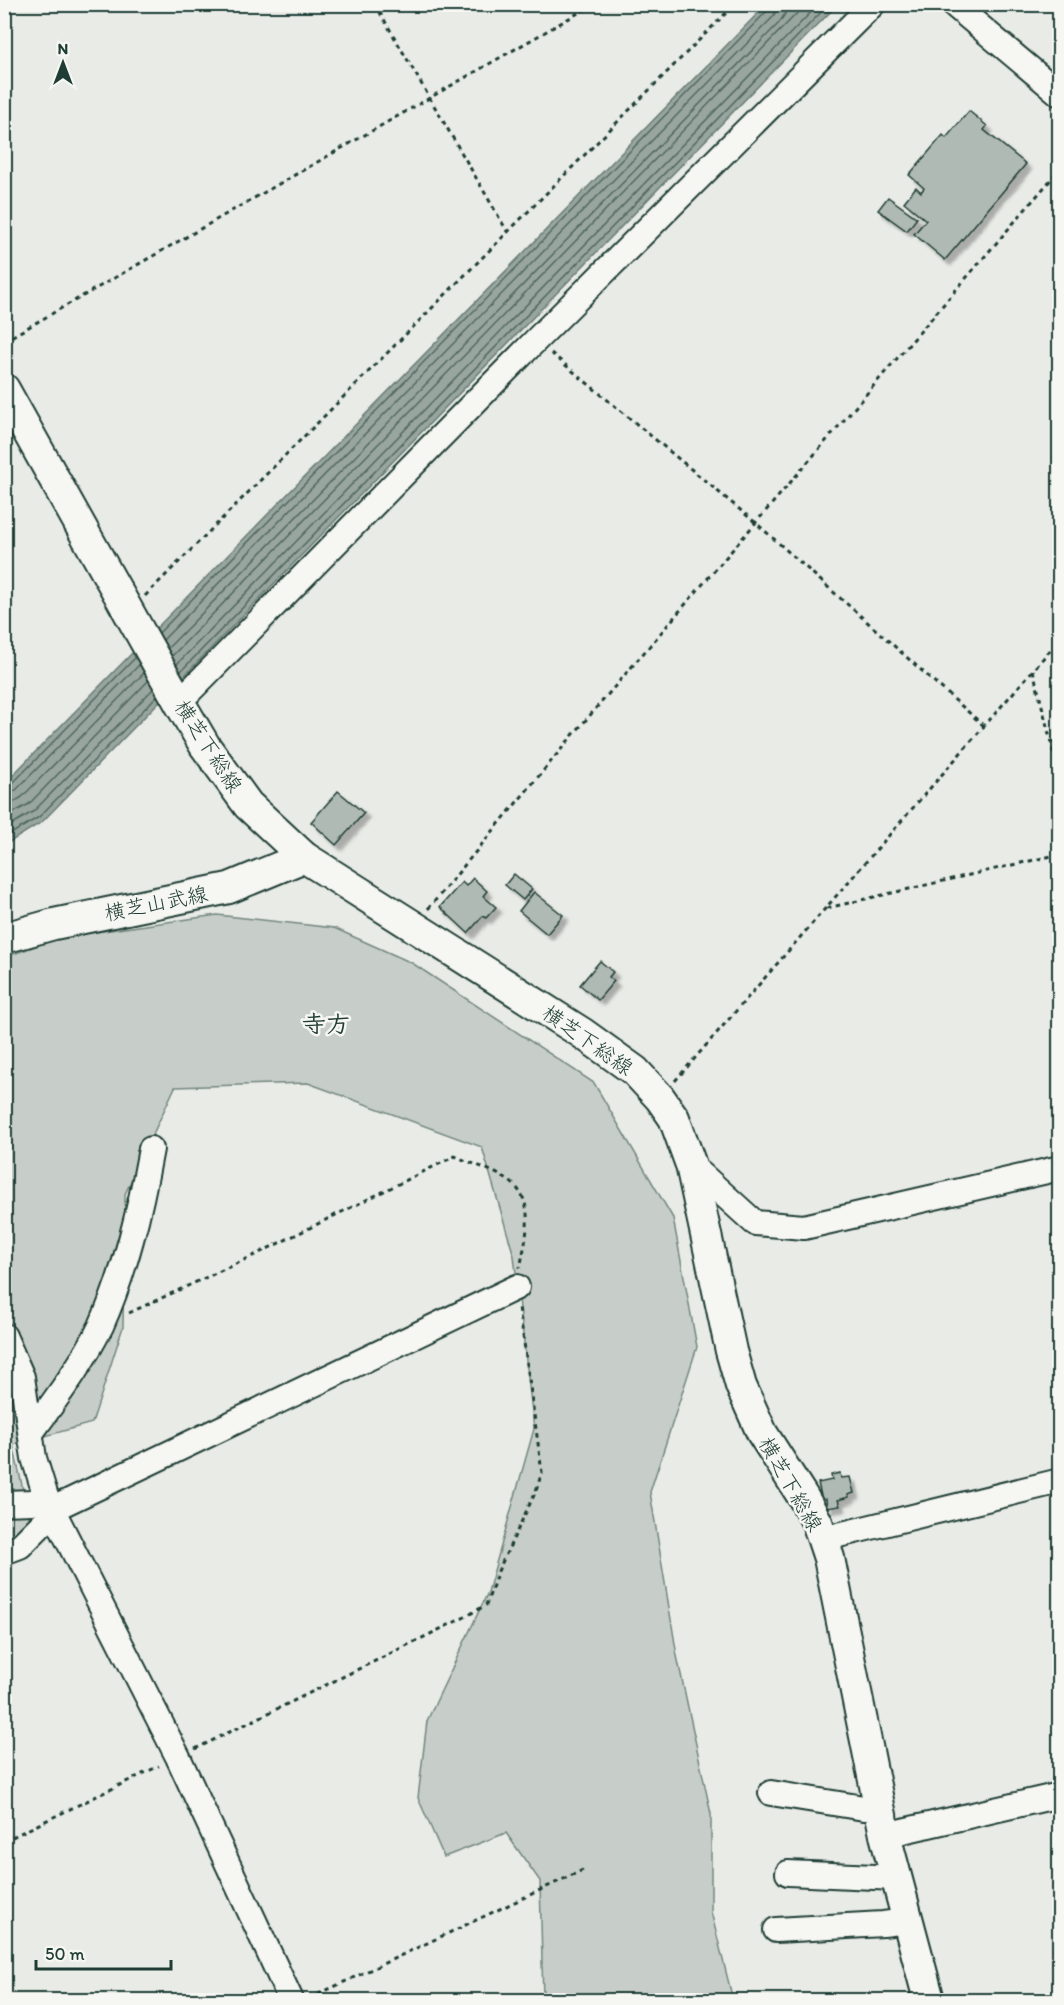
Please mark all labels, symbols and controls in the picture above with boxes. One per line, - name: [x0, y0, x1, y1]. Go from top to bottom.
- north arrow: [33, 33, 93, 93]
- text: N: [58, 39, 68, 58]
- street label: 横芝下総線: [170, 695, 248, 797]
- street label: 横芝山武線: [102, 881, 210, 925]
- street label: 横芝下総線: [538, 1000, 638, 1080]
- district label: 寺方: [302, 1009, 350, 1038]
- street label: 横芝下総線: [754, 1432, 828, 1536]
- scale bar: [36, 1933, 171, 1971]
- text: 50 m: [45, 1943, 85, 1965]

